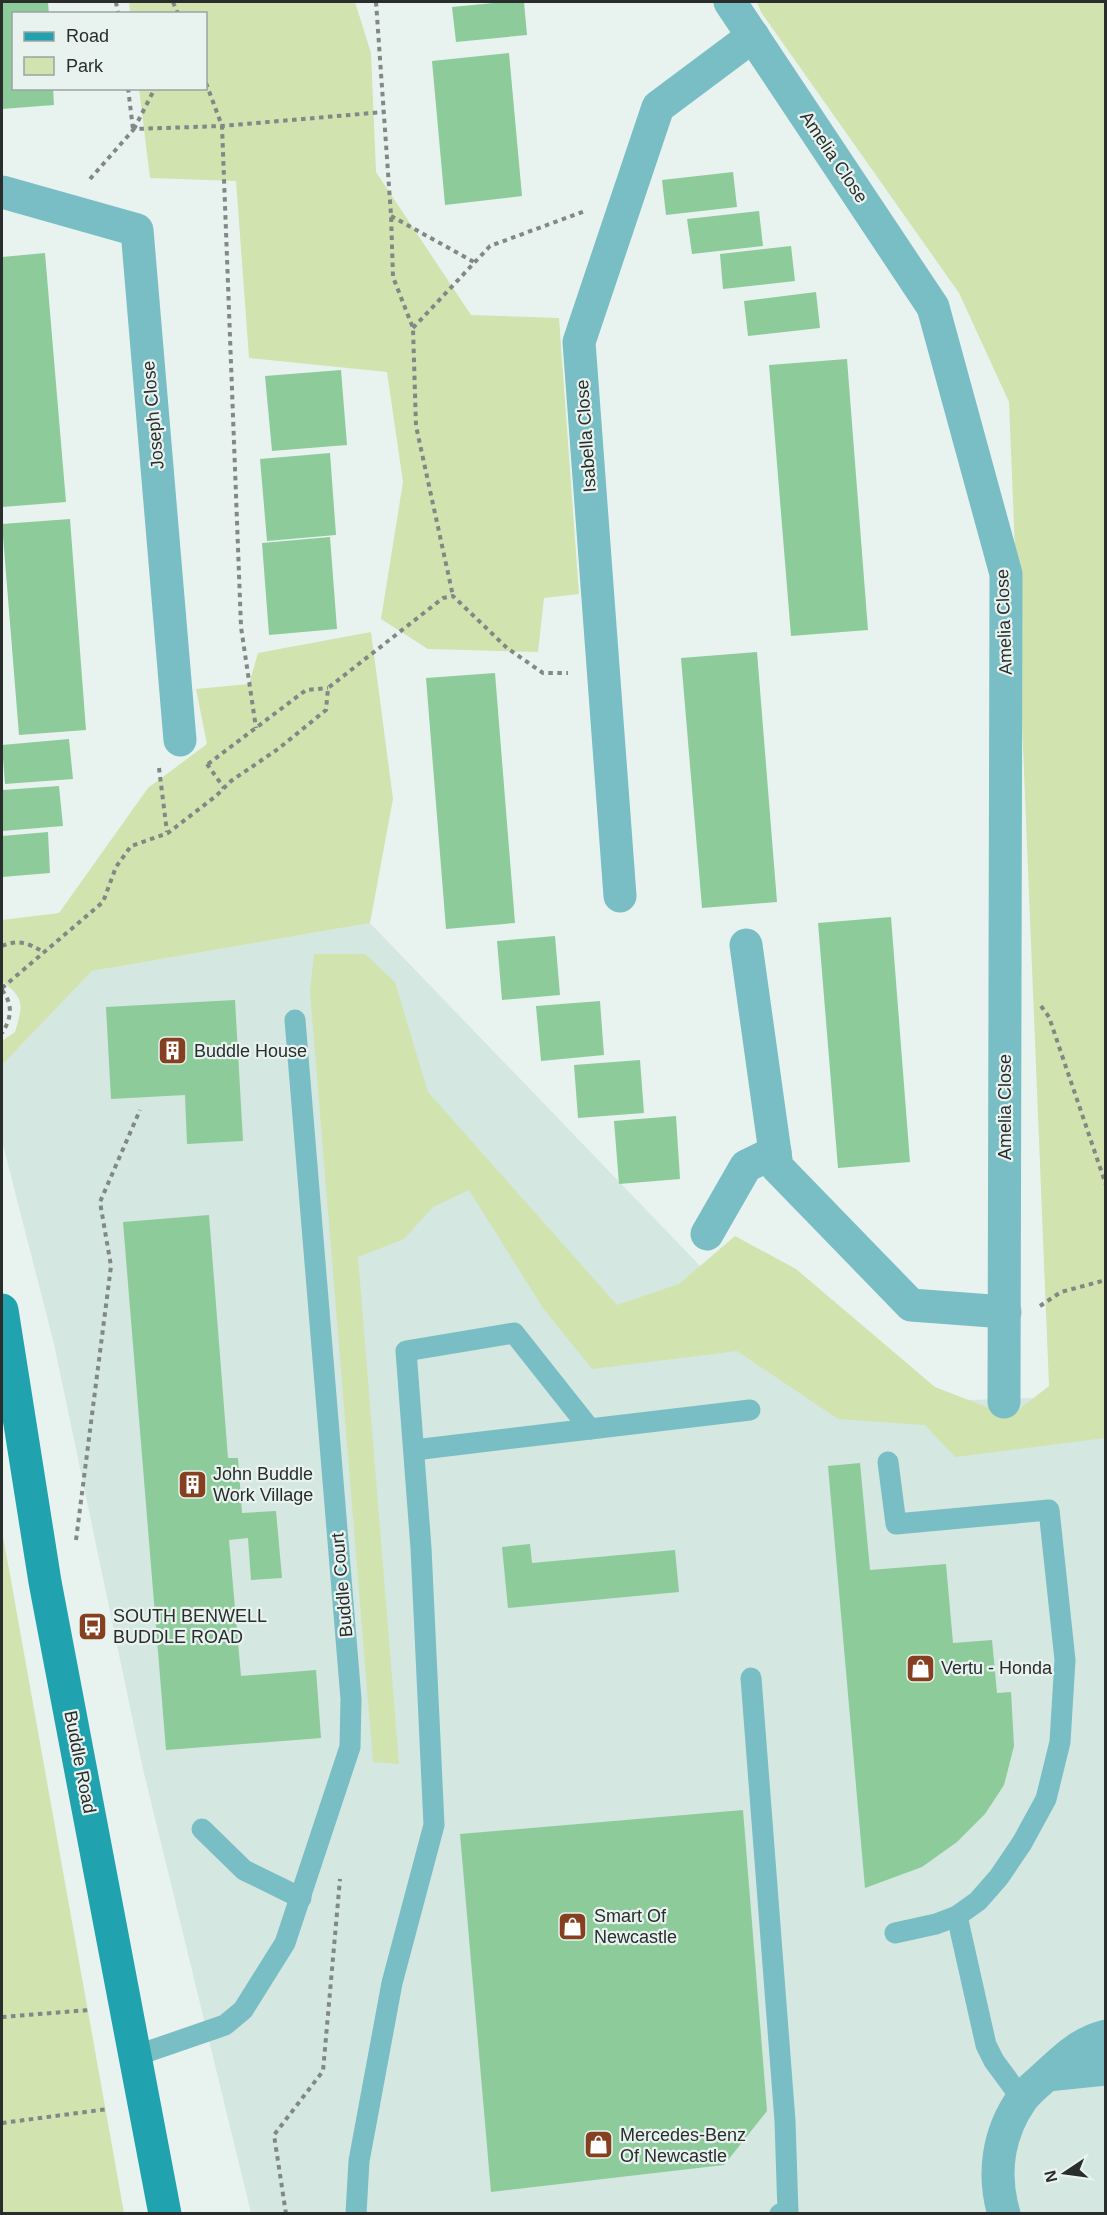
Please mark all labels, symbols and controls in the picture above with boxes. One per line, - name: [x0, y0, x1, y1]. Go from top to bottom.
- legend: [12, 12, 207, 90]
- text: Road: [66, 26, 109, 46]
- text: Park: [66, 56, 104, 76]
- street label: Amelia Close: [796, 107, 872, 207]
- street label: Joseph Close: [138, 360, 168, 470]
- street label: Isabella Close: [572, 379, 600, 493]
- street label: Amelia Close: [992, 569, 1016, 675]
- building icon: Buddle House: [157, 1035, 189, 1067]
- place label: Buddle House: [194, 1041, 307, 1061]
- street label: Amelia Close: [995, 1054, 1015, 1160]
- place label: John Buddle Work Village: [213, 1464, 313, 1505]
- building icon: John Buddle Work Village: [176, 1468, 208, 1500]
- street label: Buddle Court: [327, 1532, 357, 1638]
- place label: SOUTH BENWELL BUDDLE ROAD: [113, 1606, 267, 1647]
- bus stop icon: SOUTH BENWELL BUDDLE ROAD: [76, 1610, 108, 1642]
- shop icon: Vertu - Honda: [904, 1652, 936, 1684]
- place label: Vertu - Honda: [941, 1658, 1053, 1678]
- street label: Buddle Road: [60, 1709, 100, 1815]
- place label: Smart Of Newcastle: [594, 1906, 677, 1947]
- shop icon: Smart Of Newcastle: [557, 1910, 589, 1942]
- place label: Mercedes-Benz Of Newcastle: [620, 2125, 746, 2166]
- shop icon: Mercedes-Benz Of Newcastle: [583, 2129, 615, 2161]
- north arrow: [1035, 2143, 1095, 2203]
- text: N: [1041, 2169, 1060, 2184]

